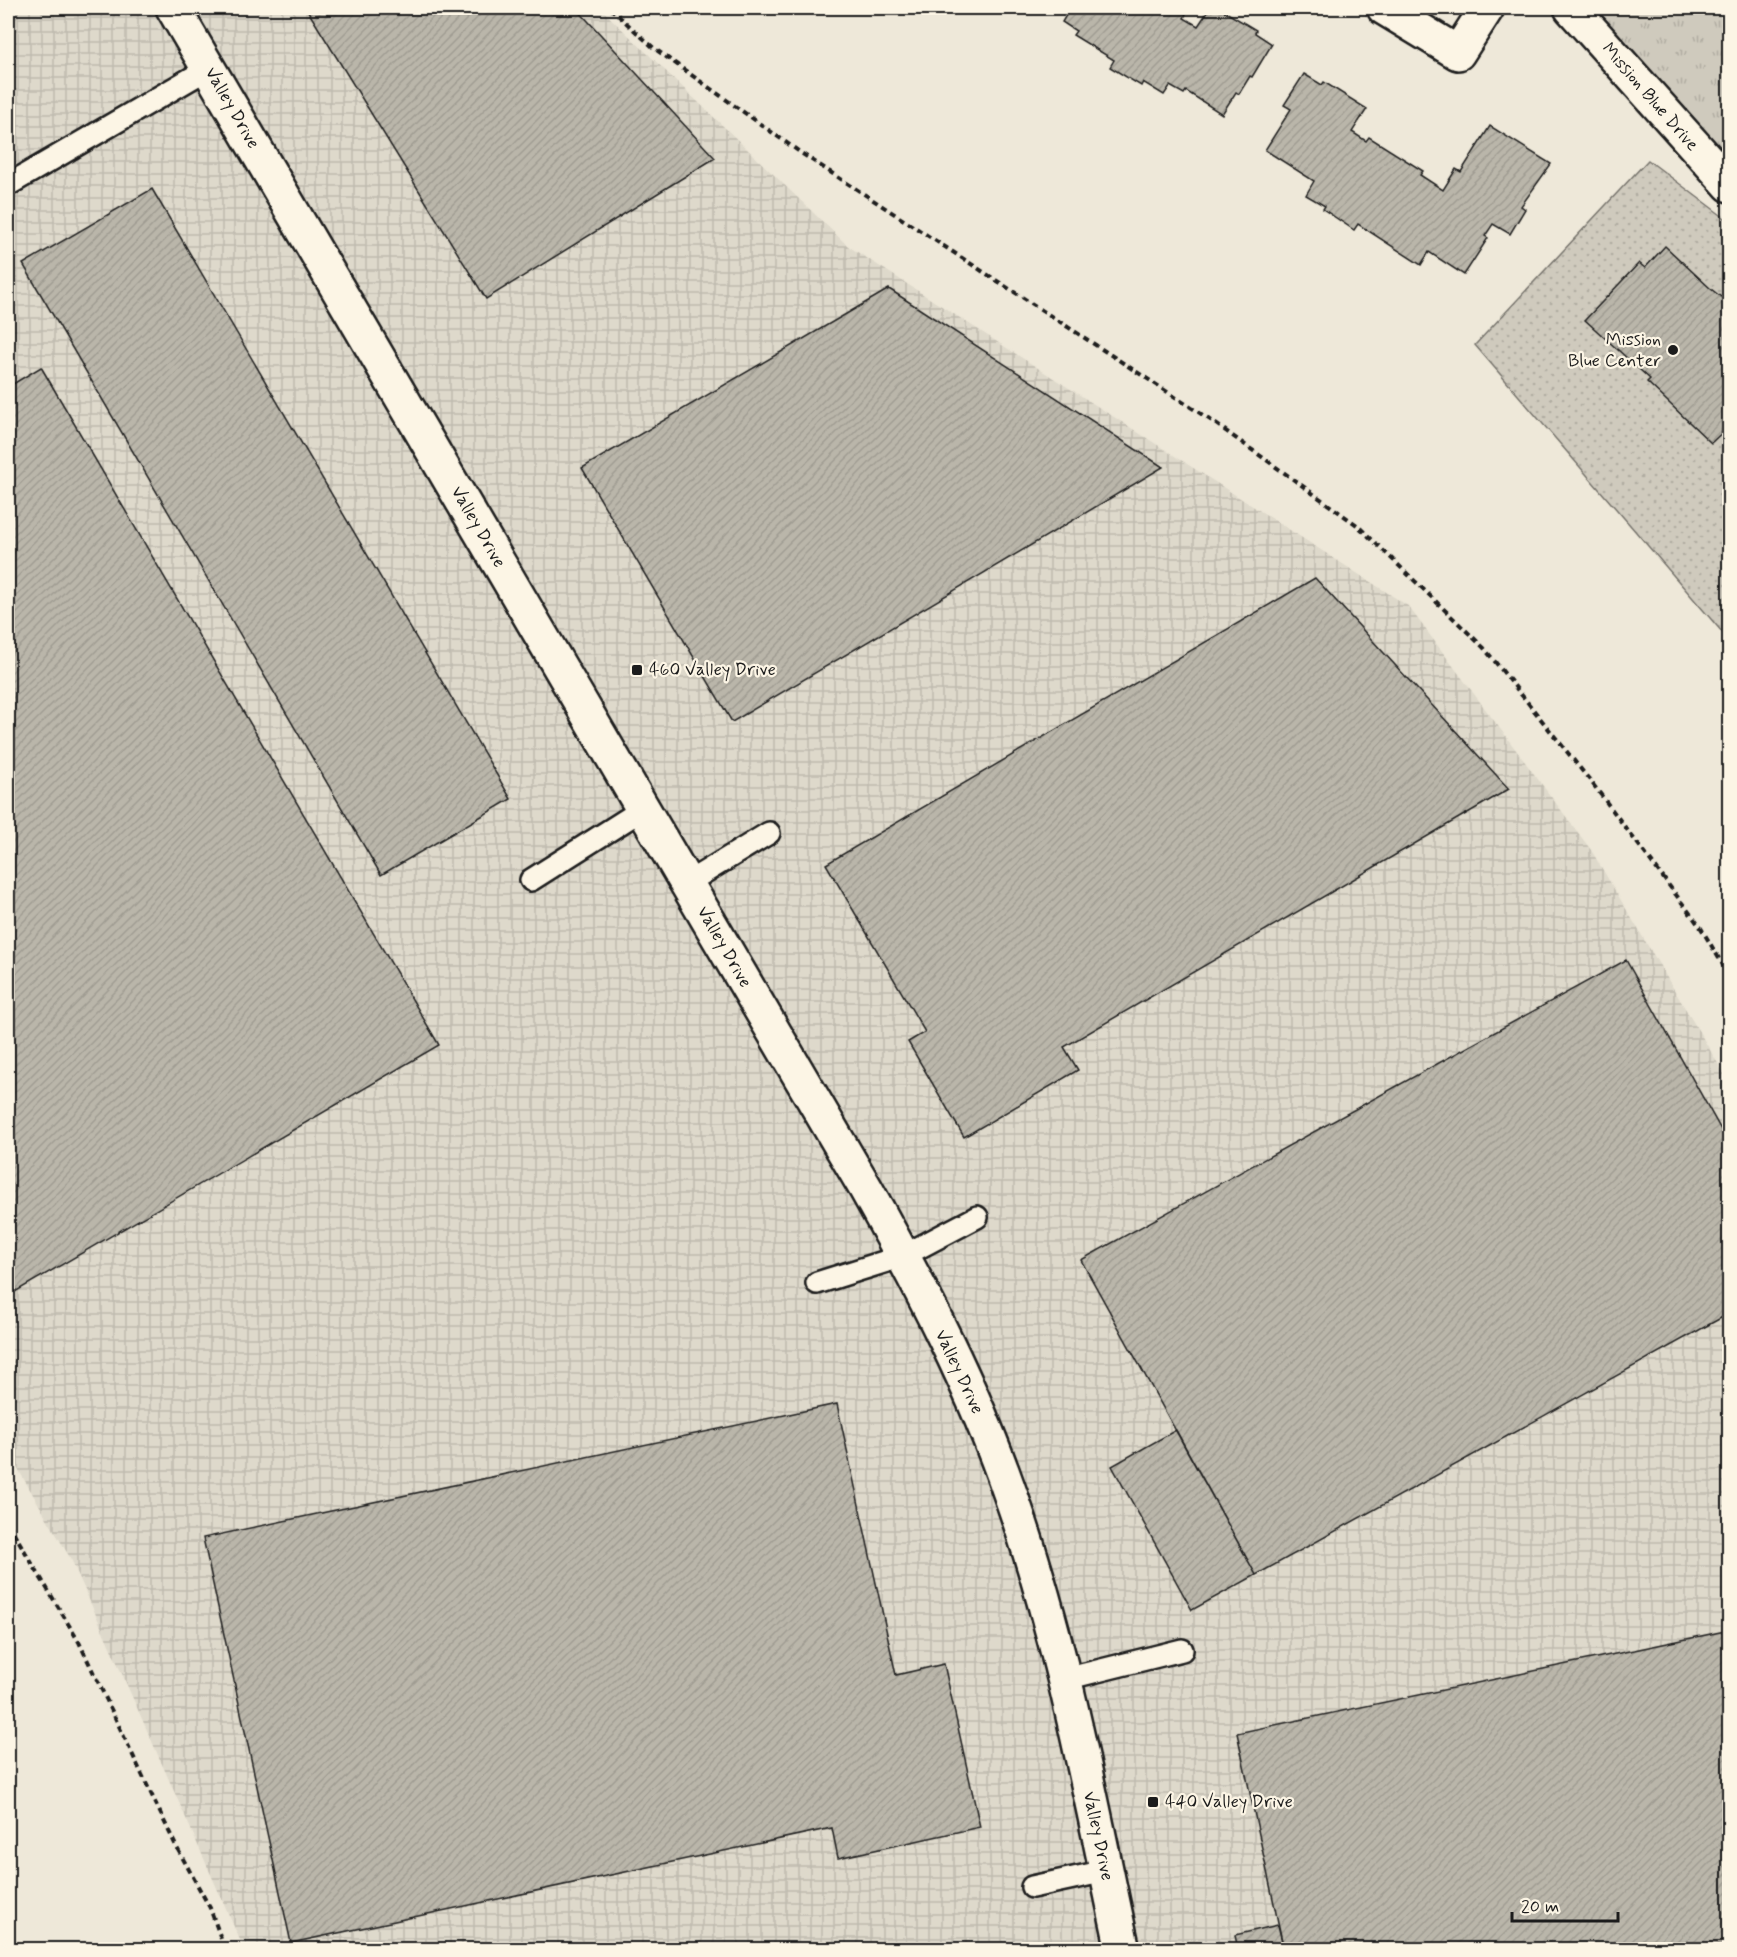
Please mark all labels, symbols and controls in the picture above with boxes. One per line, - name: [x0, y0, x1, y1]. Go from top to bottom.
- street label: Mission Blue Drive: [1596, 38, 1704, 156]
- street label: Valley Drive: [199, 63, 265, 153]
- place label: Mission Blue Center: [1568, 328, 1661, 373]
- marker: Mission Blue Center: [1666, 343, 1680, 357]
- street label: Valley Drive: [445, 482, 511, 572]
- place label: 460 Valley Drive: [649, 658, 776, 682]
- marker: 460 Valley Drive: [630, 663, 644, 677]
- street label: Valley Drive: [691, 902, 757, 992]
- street label: Valley Drive: [929, 1326, 989, 1418]
- street label: Valley Drive: [1077, 1789, 1119, 1883]
- place label: 440 Valley Drive: [1165, 1790, 1293, 1814]
- marker: 440 Valley Drive: [1146, 1795, 1160, 1809]
- scale bar: [1512, 1885, 1618, 1923]
- text: 20 m: [1521, 1895, 1559, 1919]

